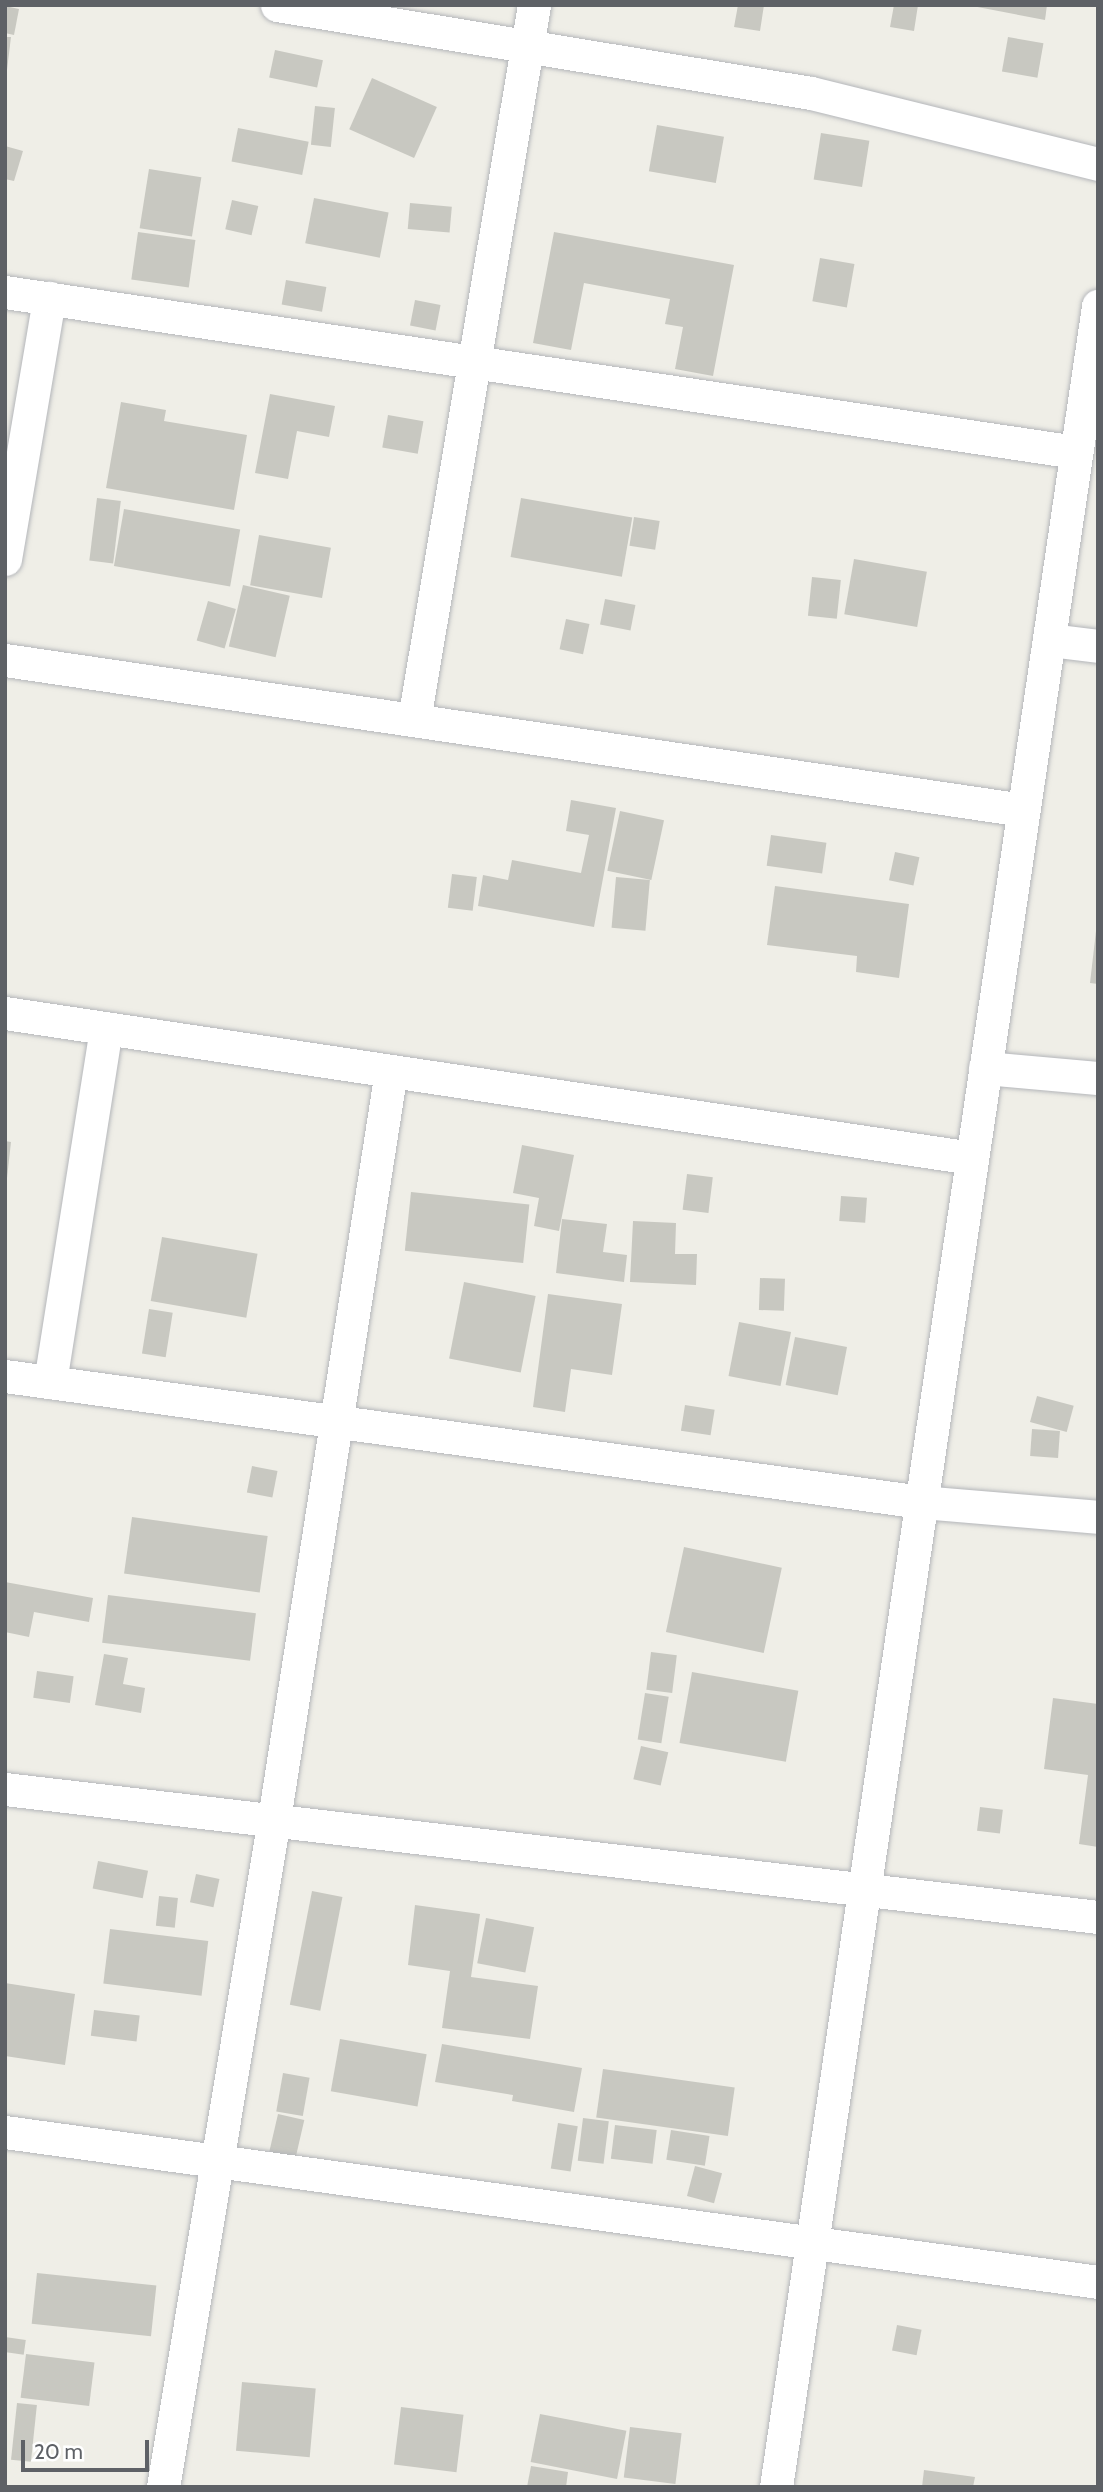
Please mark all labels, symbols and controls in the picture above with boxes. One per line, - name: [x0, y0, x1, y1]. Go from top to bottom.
- scale bar: [24, 2426, 152, 2470]
- text: 20 m: [34, 2439, 83, 2464]

